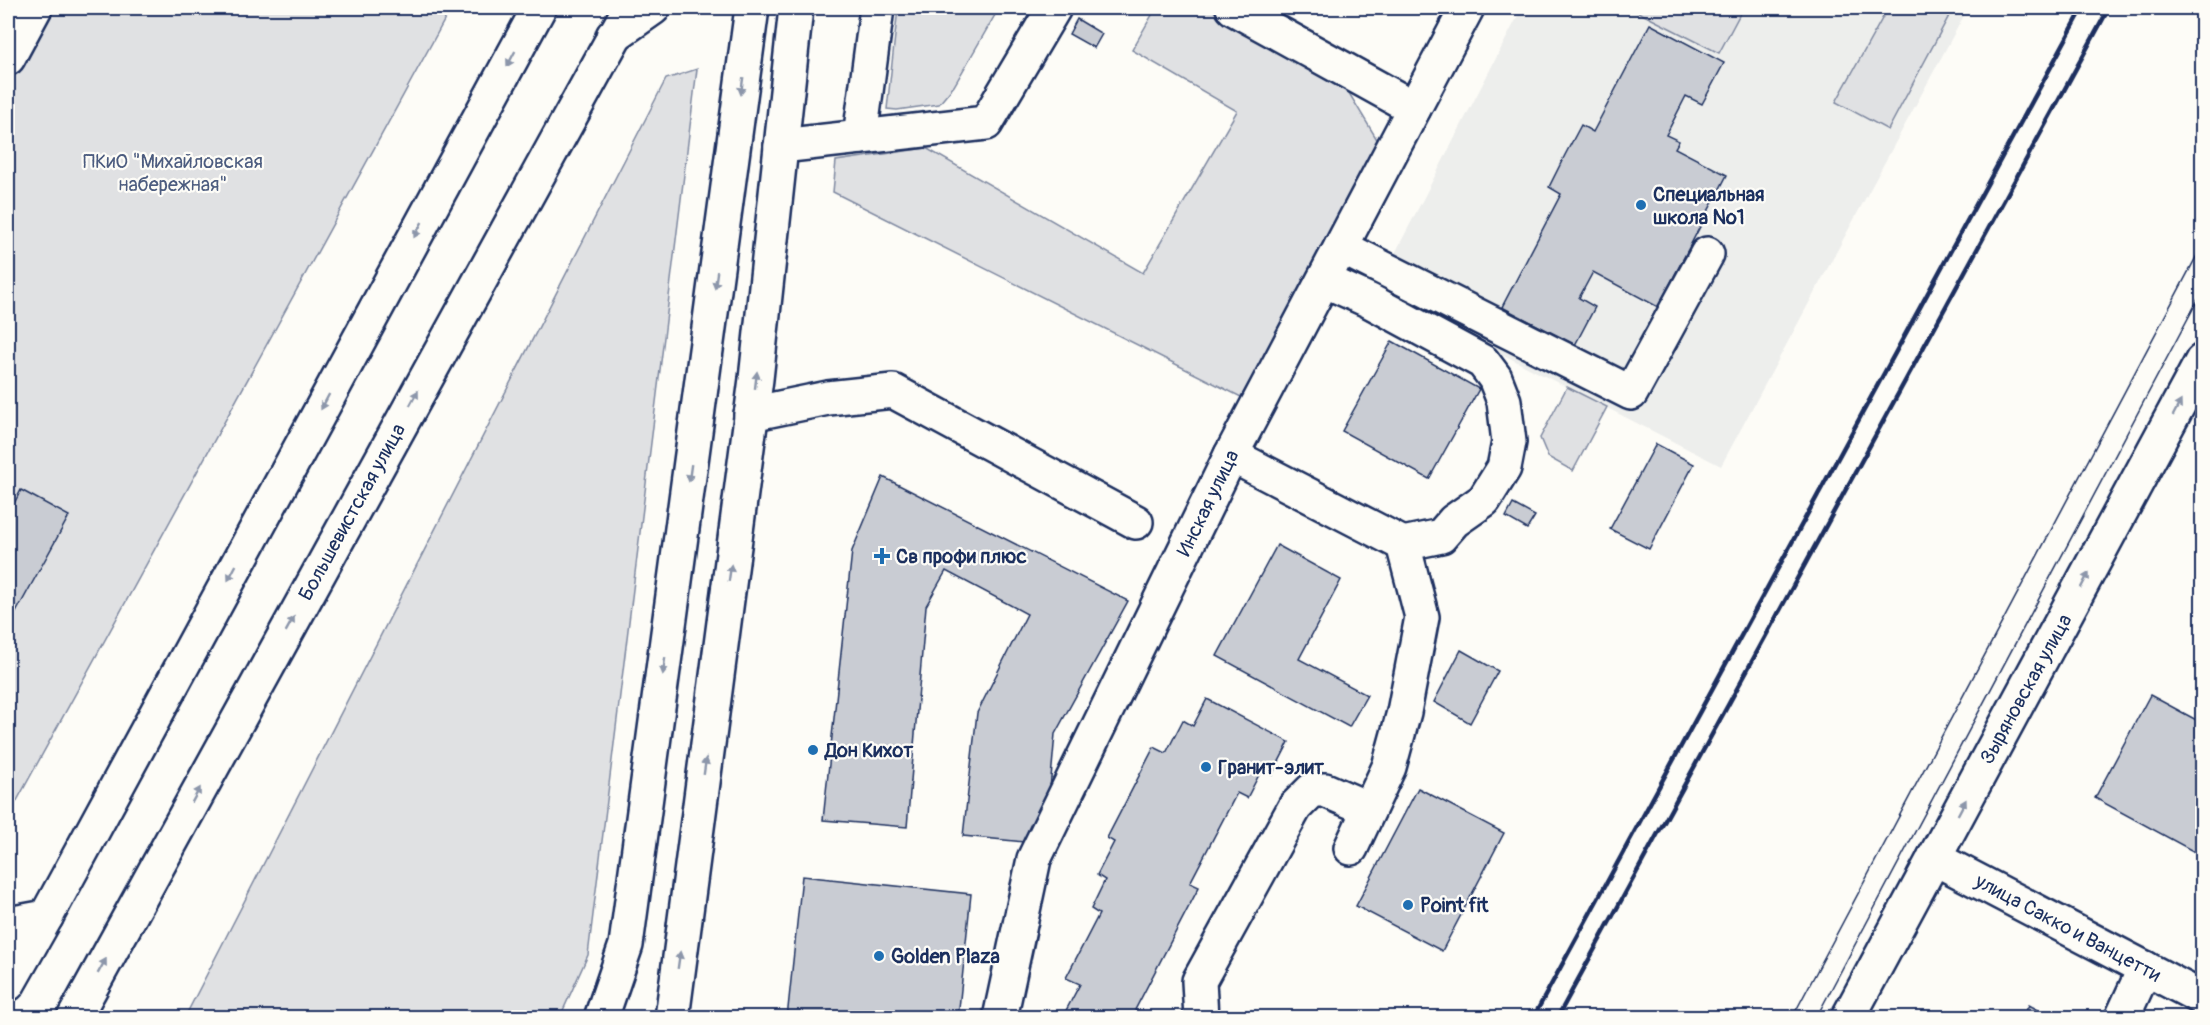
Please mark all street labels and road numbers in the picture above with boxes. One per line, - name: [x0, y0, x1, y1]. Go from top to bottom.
- street label: Большевистская улица: [293, 419, 411, 605]
- street label: Инская улица: [1171, 446, 1245, 560]
- street label: Зыряновская улица: [1974, 610, 2078, 768]
- street label: улица Сакко и Ванцетти: [1970, 868, 2165, 988]

